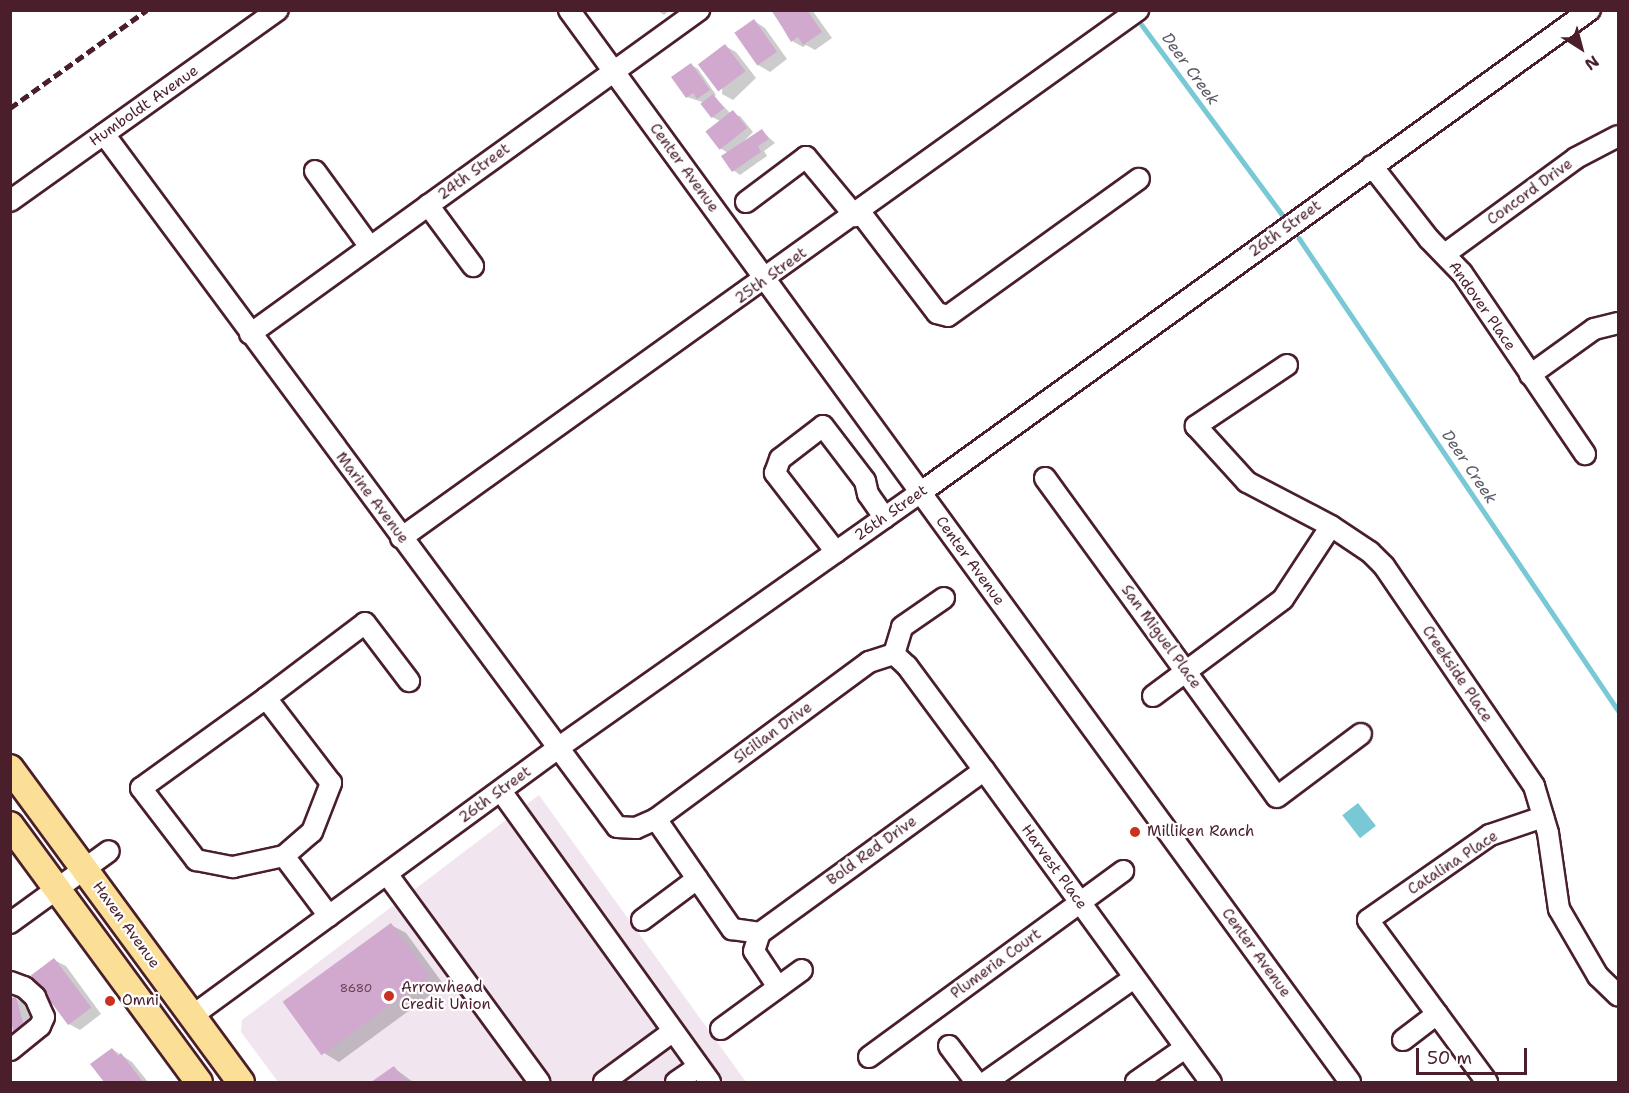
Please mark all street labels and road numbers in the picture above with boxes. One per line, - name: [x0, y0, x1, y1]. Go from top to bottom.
- street label: Humboldt Avenue: [86, 62, 202, 150]
- street label: Center Avenue: [646, 120, 722, 216]
- street label: 24th Street: [434, 140, 514, 204]
- street label: Concord Drive: [1484, 155, 1576, 229]
- street label: 26th Street: [1245, 197, 1325, 261]
- street label: 25th Street: [732, 244, 810, 308]
- street label: Andover Place: [1445, 258, 1519, 354]
- street label: Marine Avenue: [332, 449, 412, 547]
- street label: 26th Street: [851, 481, 931, 545]
- street label: Center Avenue: [932, 513, 1008, 609]
- street label: San Miguel Place: [1117, 582, 1205, 692]
- street label: Creekside Place: [1418, 622, 1496, 726]
- street label: Sicilian Drive: [730, 699, 816, 767]
- street label: 26th Street: [455, 763, 535, 827]
- street label: Bold Red Drive: [824, 812, 920, 890]
- street label: Harvest Place: [1017, 821, 1091, 913]
- street label: Catalina Place: [1405, 827, 1501, 899]
- street label: Haven Avenue: [88, 878, 164, 972]
- street label: Center Avenue: [1218, 905, 1294, 1001]
- street label: Plumeria Court: [947, 925, 1045, 1003]

